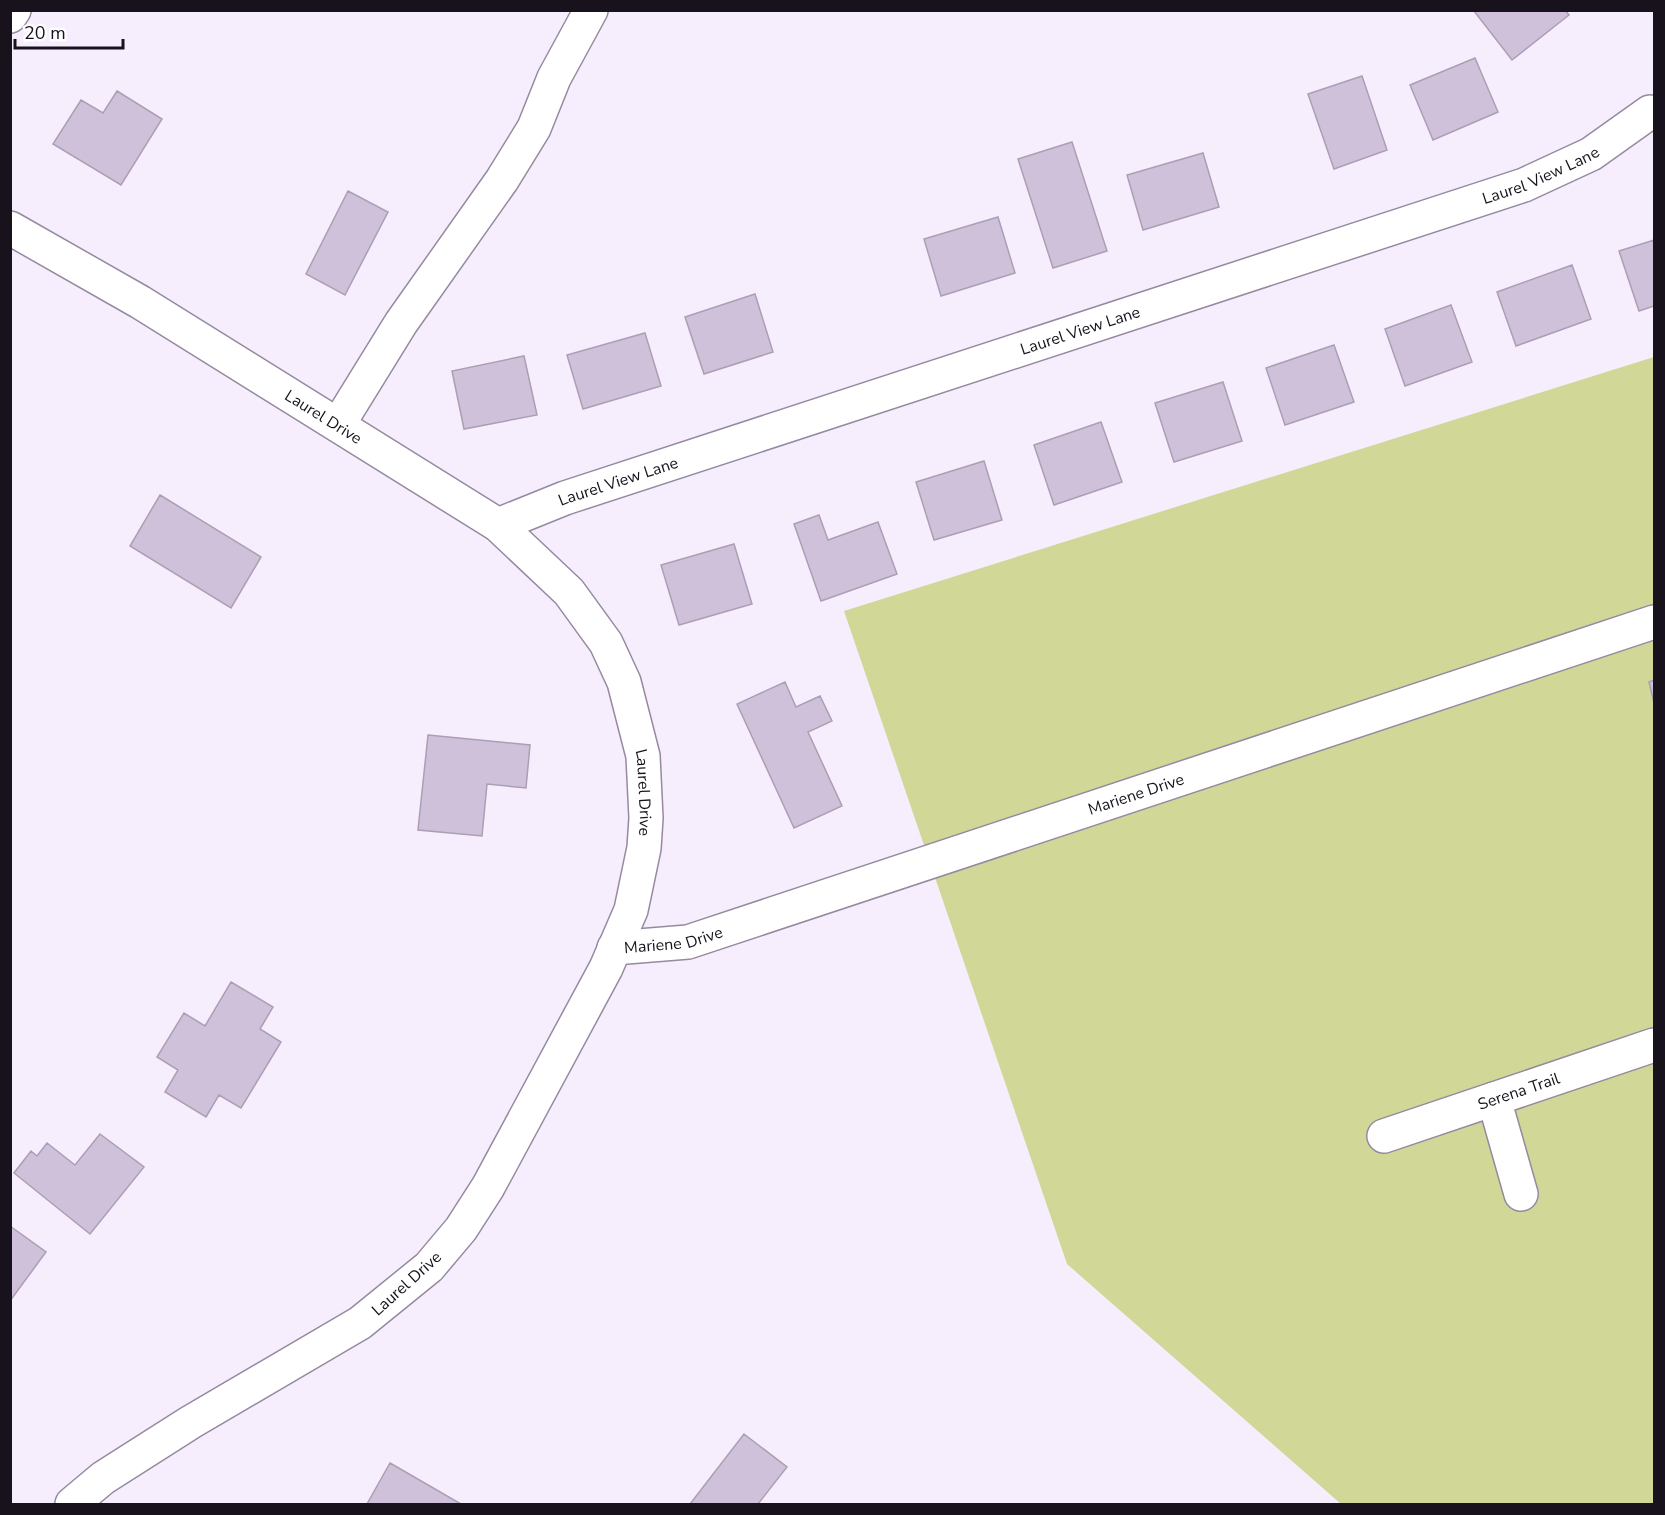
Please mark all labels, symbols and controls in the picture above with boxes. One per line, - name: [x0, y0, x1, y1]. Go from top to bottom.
- scale bar: [15, 12, 123, 50]
- text: 20 m: [24, 21, 66, 45]
- street label: Laurel View Lane: [1480, 141, 1604, 210]
- street label: Laurel View Lane: [1018, 301, 1143, 361]
- street label: Laurel Drive: [280, 385, 366, 450]
- street label: Laurel View Lane: [555, 452, 681, 512]
- street label: Laurel Drive: [630, 747, 656, 837]
- street label: Mariene Drive: [1085, 768, 1187, 821]
- street label: Mariene Drive: [623, 921, 726, 959]
- street label: Serena Trail: [1475, 1067, 1563, 1116]
- street label: Laurel Drive: [367, 1246, 446, 1321]

